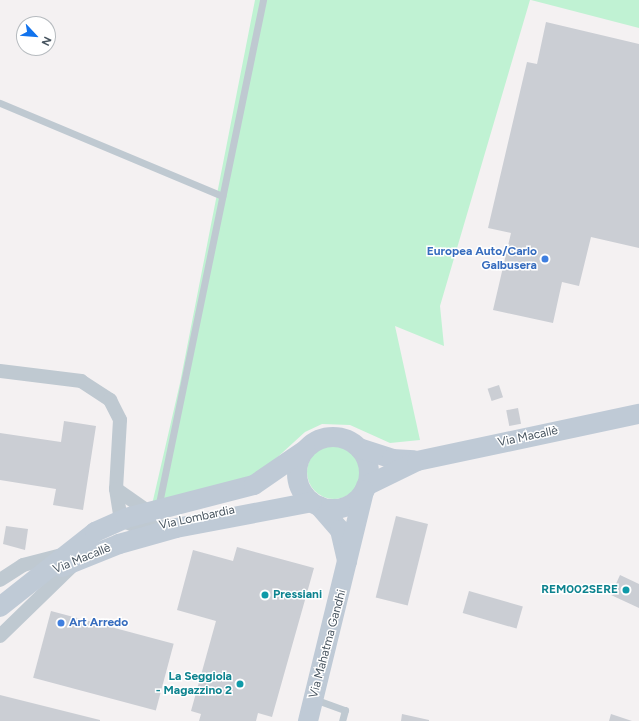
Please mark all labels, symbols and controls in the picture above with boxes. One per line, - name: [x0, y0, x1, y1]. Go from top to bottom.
- north arrow: [16, 16, 56, 56]
- text: N: [39, 34, 54, 48]
- place label: Europea Auto/Carlo Galbusera: [427, 245, 537, 273]
- marker: Europea Auto/Carlo Galbusera: [540, 254, 550, 264]
- street label: Via Macallè: [497, 424, 559, 450]
- street label: Via Lombardia: [158, 503, 236, 533]
- street label: Via Macallè: [51, 541, 113, 577]
- place label: REM002SERE: [541, 583, 618, 597]
- marker: REM002SERE: [621, 585, 631, 595]
- place label: Pressiani: [273, 588, 322, 602]
- street label: Via Mahatma Gandhi: [307, 588, 349, 700]
- marker: Pressiani: [260, 590, 270, 600]
- place label: Art Arredo: [69, 616, 128, 630]
- marker: Art Arredo: [56, 618, 66, 628]
- place label: La Seggiola - Magazzino 2: [156, 670, 232, 698]
- marker: La Seggiola - Magazzino 2: [235, 679, 245, 689]

